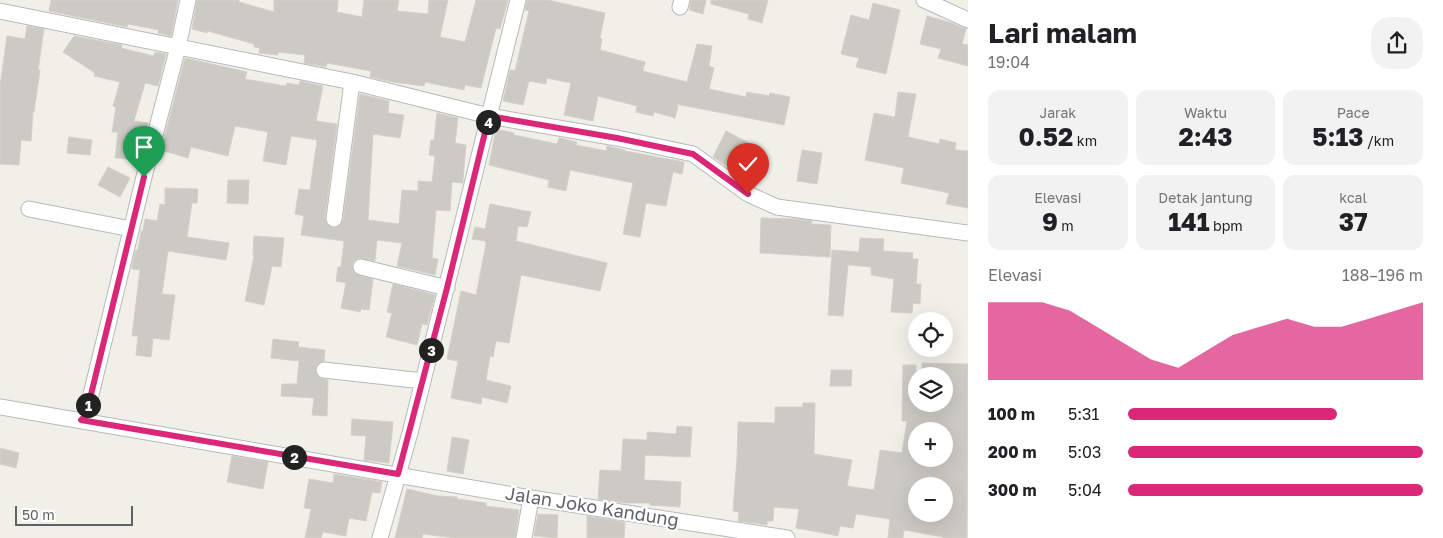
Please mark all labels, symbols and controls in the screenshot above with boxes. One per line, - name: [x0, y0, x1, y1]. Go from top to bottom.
- text: Lari malam: [988, 16, 1137, 49]
- button: share: [1371, 17, 1423, 69]
- text: 19:04: [988, 52, 1030, 72]
- text: Jarak: [1039, 104, 1076, 121]
- text: Waktu: [1184, 104, 1227, 121]
- text: Pace: [1337, 104, 1370, 121]
- pin: 4: [476, 110, 500, 134]
- text: 4: [484, 114, 493, 131]
- text: 0.52: [1019, 121, 1073, 152]
- text: 2:43: [1178, 121, 1233, 152]
- text: 5:13: [1312, 121, 1364, 152]
- pin: [123, 126, 165, 177]
- text: km: [1073, 132, 1097, 149]
- text: /km: [1364, 132, 1394, 149]
- icon: arrive: [130, 133, 158, 161]
- pin: [727, 143, 769, 194]
- icon: check: [734, 150, 762, 178]
- text: Elevasi: [1034, 189, 1081, 206]
- text: Detak jantung: [1158, 189, 1253, 206]
- text: kcal: [1339, 189, 1367, 206]
- text: 9: [1042, 206, 1058, 237]
- text: 141: [1168, 206, 1210, 237]
- text: 37: [1339, 206, 1368, 237]
- text: m: [1058, 217, 1074, 234]
- text: bpm: [1210, 217, 1243, 234]
- text: Elevasi: [988, 265, 1042, 285]
- text: 188–196 m: [1342, 265, 1423, 285]
- map controls: [908, 312, 953, 522]
- button: locate: [908, 312, 953, 357]
- pin: 3: [418, 338, 444, 362]
- text: 3: [427, 342, 436, 359]
- button: layers: [908, 367, 953, 412]
- pin: 1: [76, 392, 100, 418]
- text: 1: [85, 397, 92, 414]
- text: 100 m: [988, 404, 1035, 424]
- text: 5:31: [1068, 404, 1099, 424]
- button: +: [908, 422, 953, 467]
- text: 200 m: [988, 442, 1037, 462]
- text: 5:03: [1068, 442, 1101, 462]
- pin: 2: [282, 444, 306, 470]
- text: 2: [290, 449, 299, 466]
- button: −: [908, 477, 953, 522]
- text: 300 m: [988, 480, 1037, 500]
- text: 5:04: [1068, 480, 1102, 500]
- street label: Jalan Joko Kandung: [504, 481, 680, 531]
- scale bar: [15, 503, 132, 526]
- text: 50 m: [22, 506, 55, 523]

